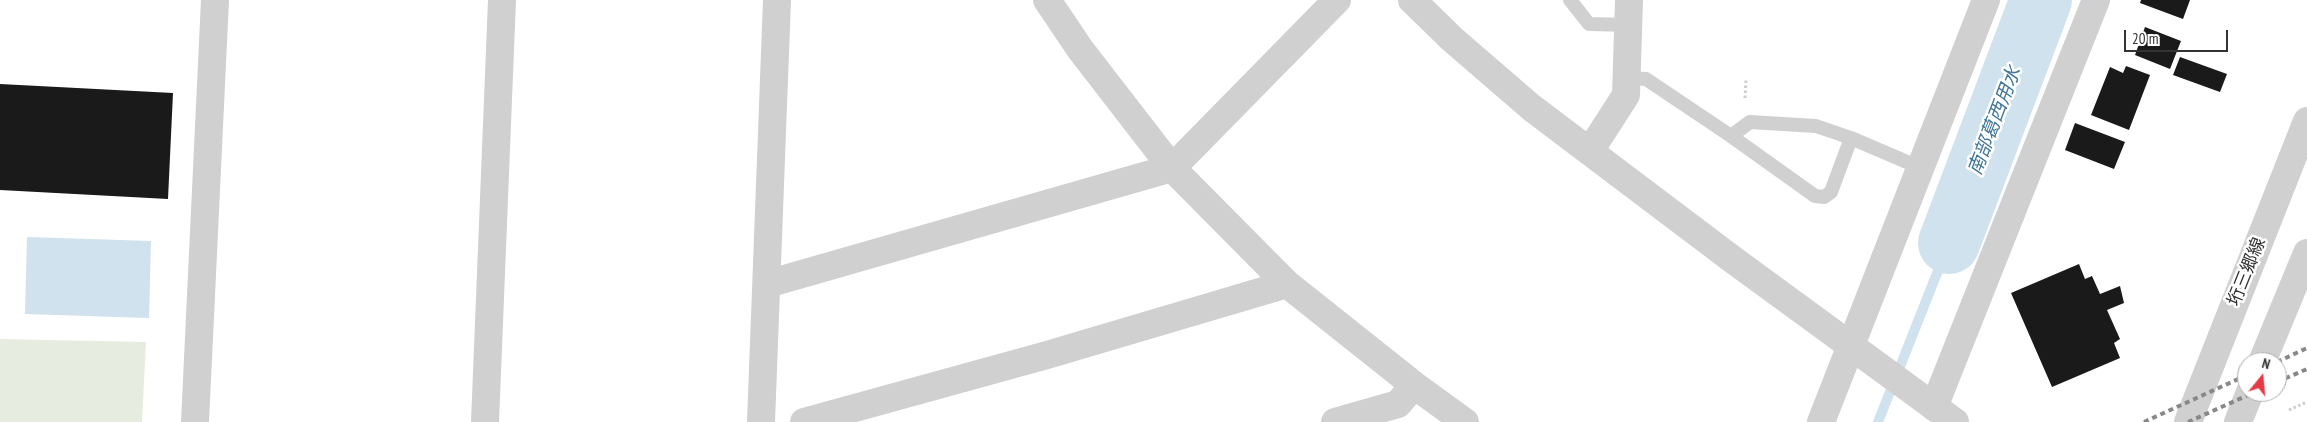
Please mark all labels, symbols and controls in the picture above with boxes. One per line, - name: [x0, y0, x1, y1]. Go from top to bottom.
- scale bar: [2127, 20, 2231, 52]
- text: 20 m: [2132, 29, 2158, 48]
- water label: 南部葛西用水: [1964, 64, 2026, 178]
- street label: 垳三郷線: [2224, 235, 2270, 309]
- north arrow: [2237, 352, 2287, 402]
- text: N: [2260, 354, 2272, 373]

